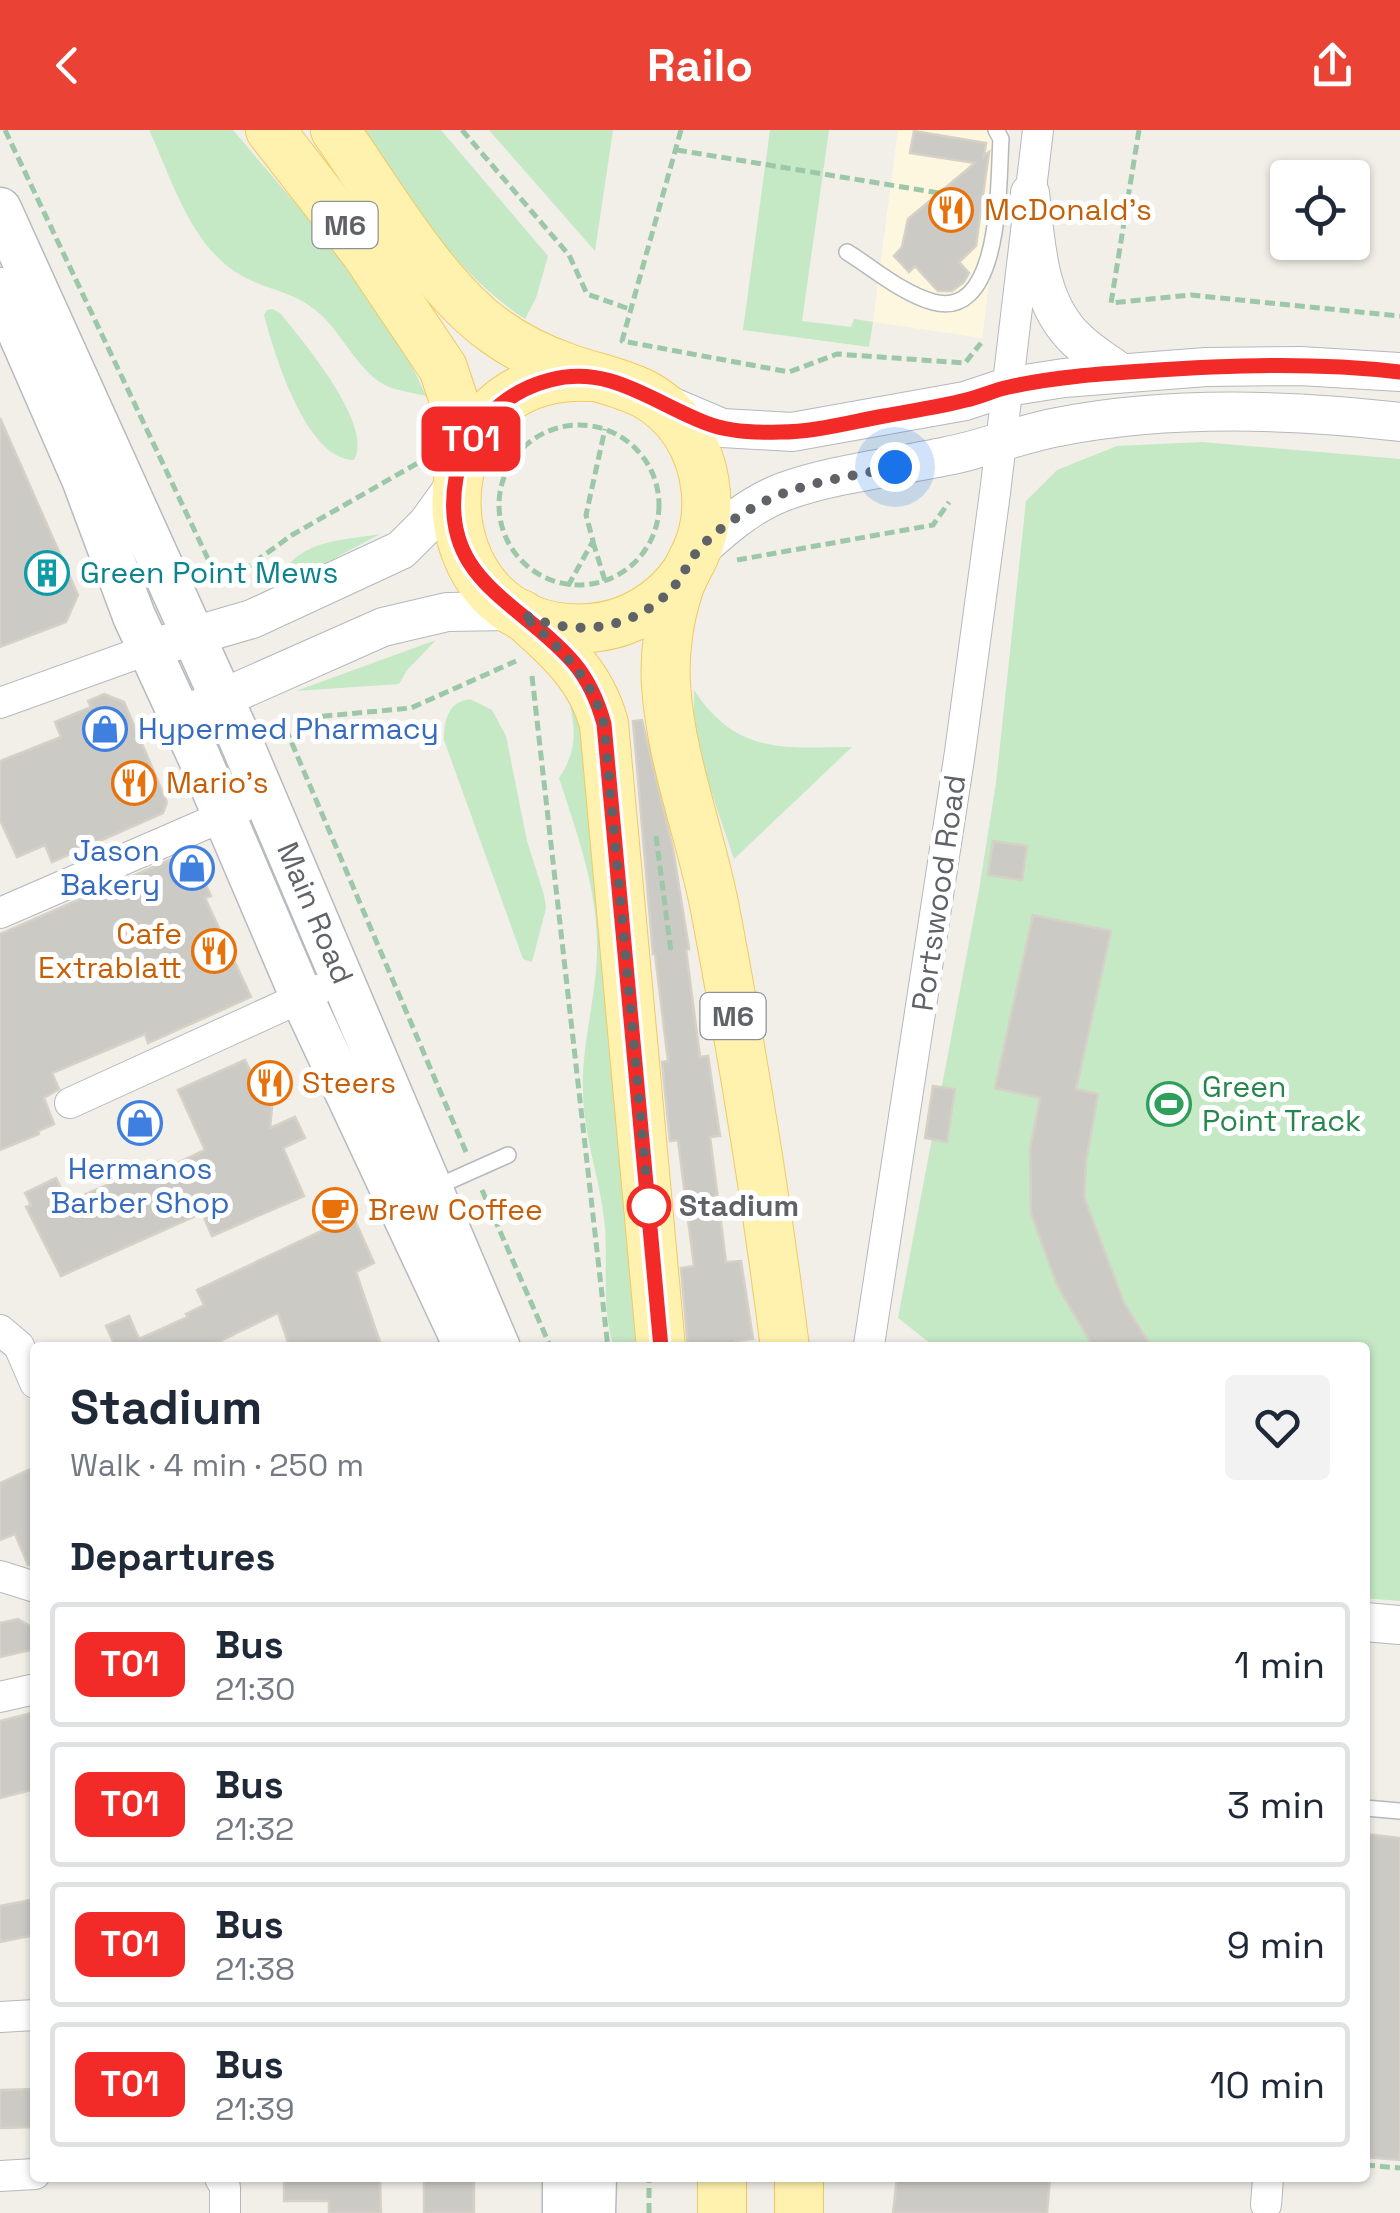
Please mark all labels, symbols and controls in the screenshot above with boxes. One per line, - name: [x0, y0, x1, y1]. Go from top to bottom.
- text: Railo: [647, 37, 753, 94]
- icon: back: [40, 38, 95, 93]
- icon: share: [1305, 38, 1360, 93]
- map controls: [1270, 160, 1370, 260]
- button: locate: [1270, 160, 1370, 260]
- restaurant icon: McDonald's: [928, 187, 974, 233]
- place label: McDonald's: [984, 190, 1152, 229]
- road number: M6: [312, 202, 378, 248]
- line badge: T01: [414, 406, 528, 472]
- text: T01: [441, 417, 501, 461]
- your location: [870, 442, 920, 492]
- building icon: Green Point Mews: [24, 550, 70, 596]
- place label: Green Point Mews: [80, 553, 338, 592]
- shop icon: Hypermed Pharmacy: [82, 706, 128, 752]
- place label: Hypermed Pharmacy: [138, 709, 439, 748]
- restaurant icon: Mario's: [111, 760, 157, 806]
- place label: Mario's: [166, 763, 269, 802]
- street label: Portswood Road: [903, 772, 974, 1014]
- place label: Jason Bakery: [60, 831, 160, 904]
- street label: Main Road: [268, 836, 363, 990]
- shop icon: Jason Bakery: [169, 845, 215, 891]
- place label: Cafe Extrablatt: [38, 914, 182, 987]
- restaurant icon: Cafe Extrablatt: [191, 928, 237, 974]
- road number: M6: [700, 993, 766, 1039]
- restaurant icon: Steers: [247, 1060, 293, 1106]
- place label: Steers: [302, 1063, 396, 1102]
- place label: Green Point Track: [1202, 1067, 1361, 1140]
- sports icon: Green Point Track: [1146, 1081, 1192, 1127]
- shop icon: Hermanos Barber Shop: [117, 1100, 163, 1146]
- place label: Hermanos Barber Shop: [50, 1149, 230, 1222]
- marker: Stadium: [628, 1185, 670, 1227]
- place label: Stadium: [679, 1186, 799, 1225]
- cafe icon: Brew Coffee: [312, 1187, 358, 1233]
- place label: Brew Coffee: [368, 1190, 543, 1229]
- button: heart: [1225, 1375, 1330, 1480]
- text: Stadium: [70, 1377, 262, 1438]
- text: Walk · 4 min · 250 m: [70, 1445, 364, 1485]
- text: Departures: [70, 1533, 275, 1581]
- text: Bus: [215, 1621, 284, 1669]
- text: 1 min: [1234, 1641, 1325, 1689]
- text: T01: [100, 1642, 160, 1686]
- text: 21:30: [215, 1669, 296, 1709]
- text: Bus: [215, 1761, 284, 1809]
- text: 3 min: [1227, 1781, 1325, 1829]
- text: T01: [100, 1782, 160, 1826]
- text: 21:32: [215, 1809, 294, 1849]
- text: Bus: [215, 1901, 284, 1949]
- text: 9 min: [1227, 1921, 1325, 1969]
- text: T01: [100, 1922, 160, 1966]
- text: 21:38: [215, 1949, 295, 1989]
- text: Bus: [215, 2041, 284, 2089]
- text: 10 min: [1210, 2061, 1325, 2109]
- text: T01: [100, 2062, 160, 2106]
- text: 21:39: [215, 2089, 295, 2129]

